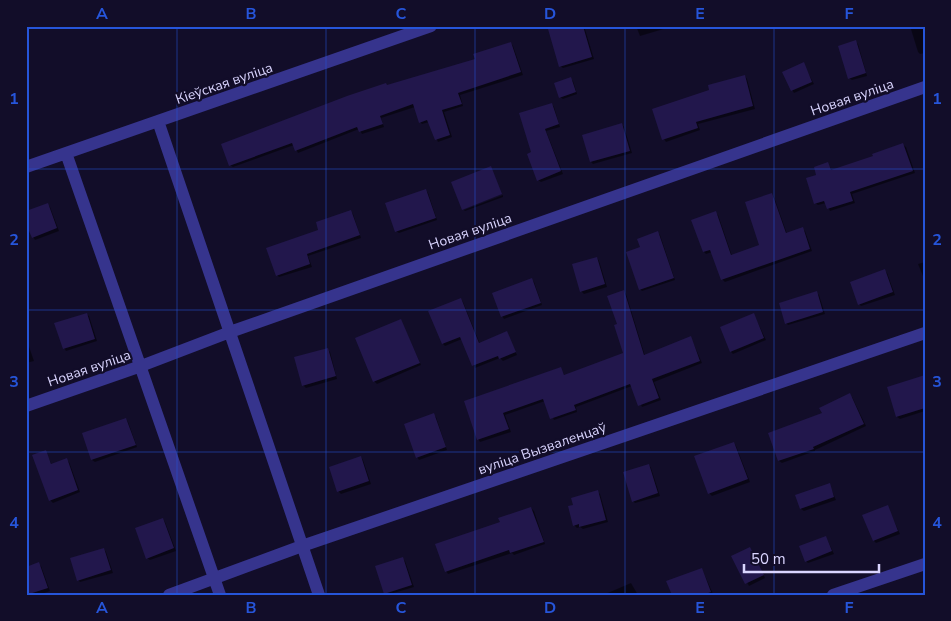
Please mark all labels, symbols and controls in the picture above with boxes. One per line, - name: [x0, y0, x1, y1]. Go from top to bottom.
- text: A: [96, 3, 108, 25]
- text: B: [245, 3, 257, 25]
- text: C: [396, 3, 407, 25]
- text: D: [544, 3, 556, 25]
- text: E: [695, 3, 705, 25]
- text: F: [845, 3, 854, 25]
- street label: Кіеўская вуліца: [173, 58, 275, 109]
- street label: Новая вуліца: [808, 74, 896, 121]
- text: 1: [9, 88, 19, 110]
- text: 1: [932, 88, 942, 110]
- street label: Новая вуліца: [426, 208, 514, 255]
- text: 2: [9, 229, 19, 251]
- text: 2: [932, 229, 942, 251]
- street label: Новая вуліца: [45, 345, 133, 392]
- text: 3: [9, 371, 19, 393]
- text: 3: [932, 371, 942, 393]
- street label: вуліца Вызваленцаў: [475, 417, 609, 479]
- text: 4: [9, 512, 19, 534]
- text: 4: [932, 512, 942, 534]
- scale bar: [744, 541, 878, 573]
- text: 50 m: [751, 549, 786, 569]
- text: A: [96, 597, 108, 619]
- text: B: [245, 597, 257, 619]
- text: C: [396, 597, 407, 619]
- text: D: [544, 597, 556, 619]
- text: E: [695, 597, 705, 619]
- text: F: [845, 597, 854, 619]

